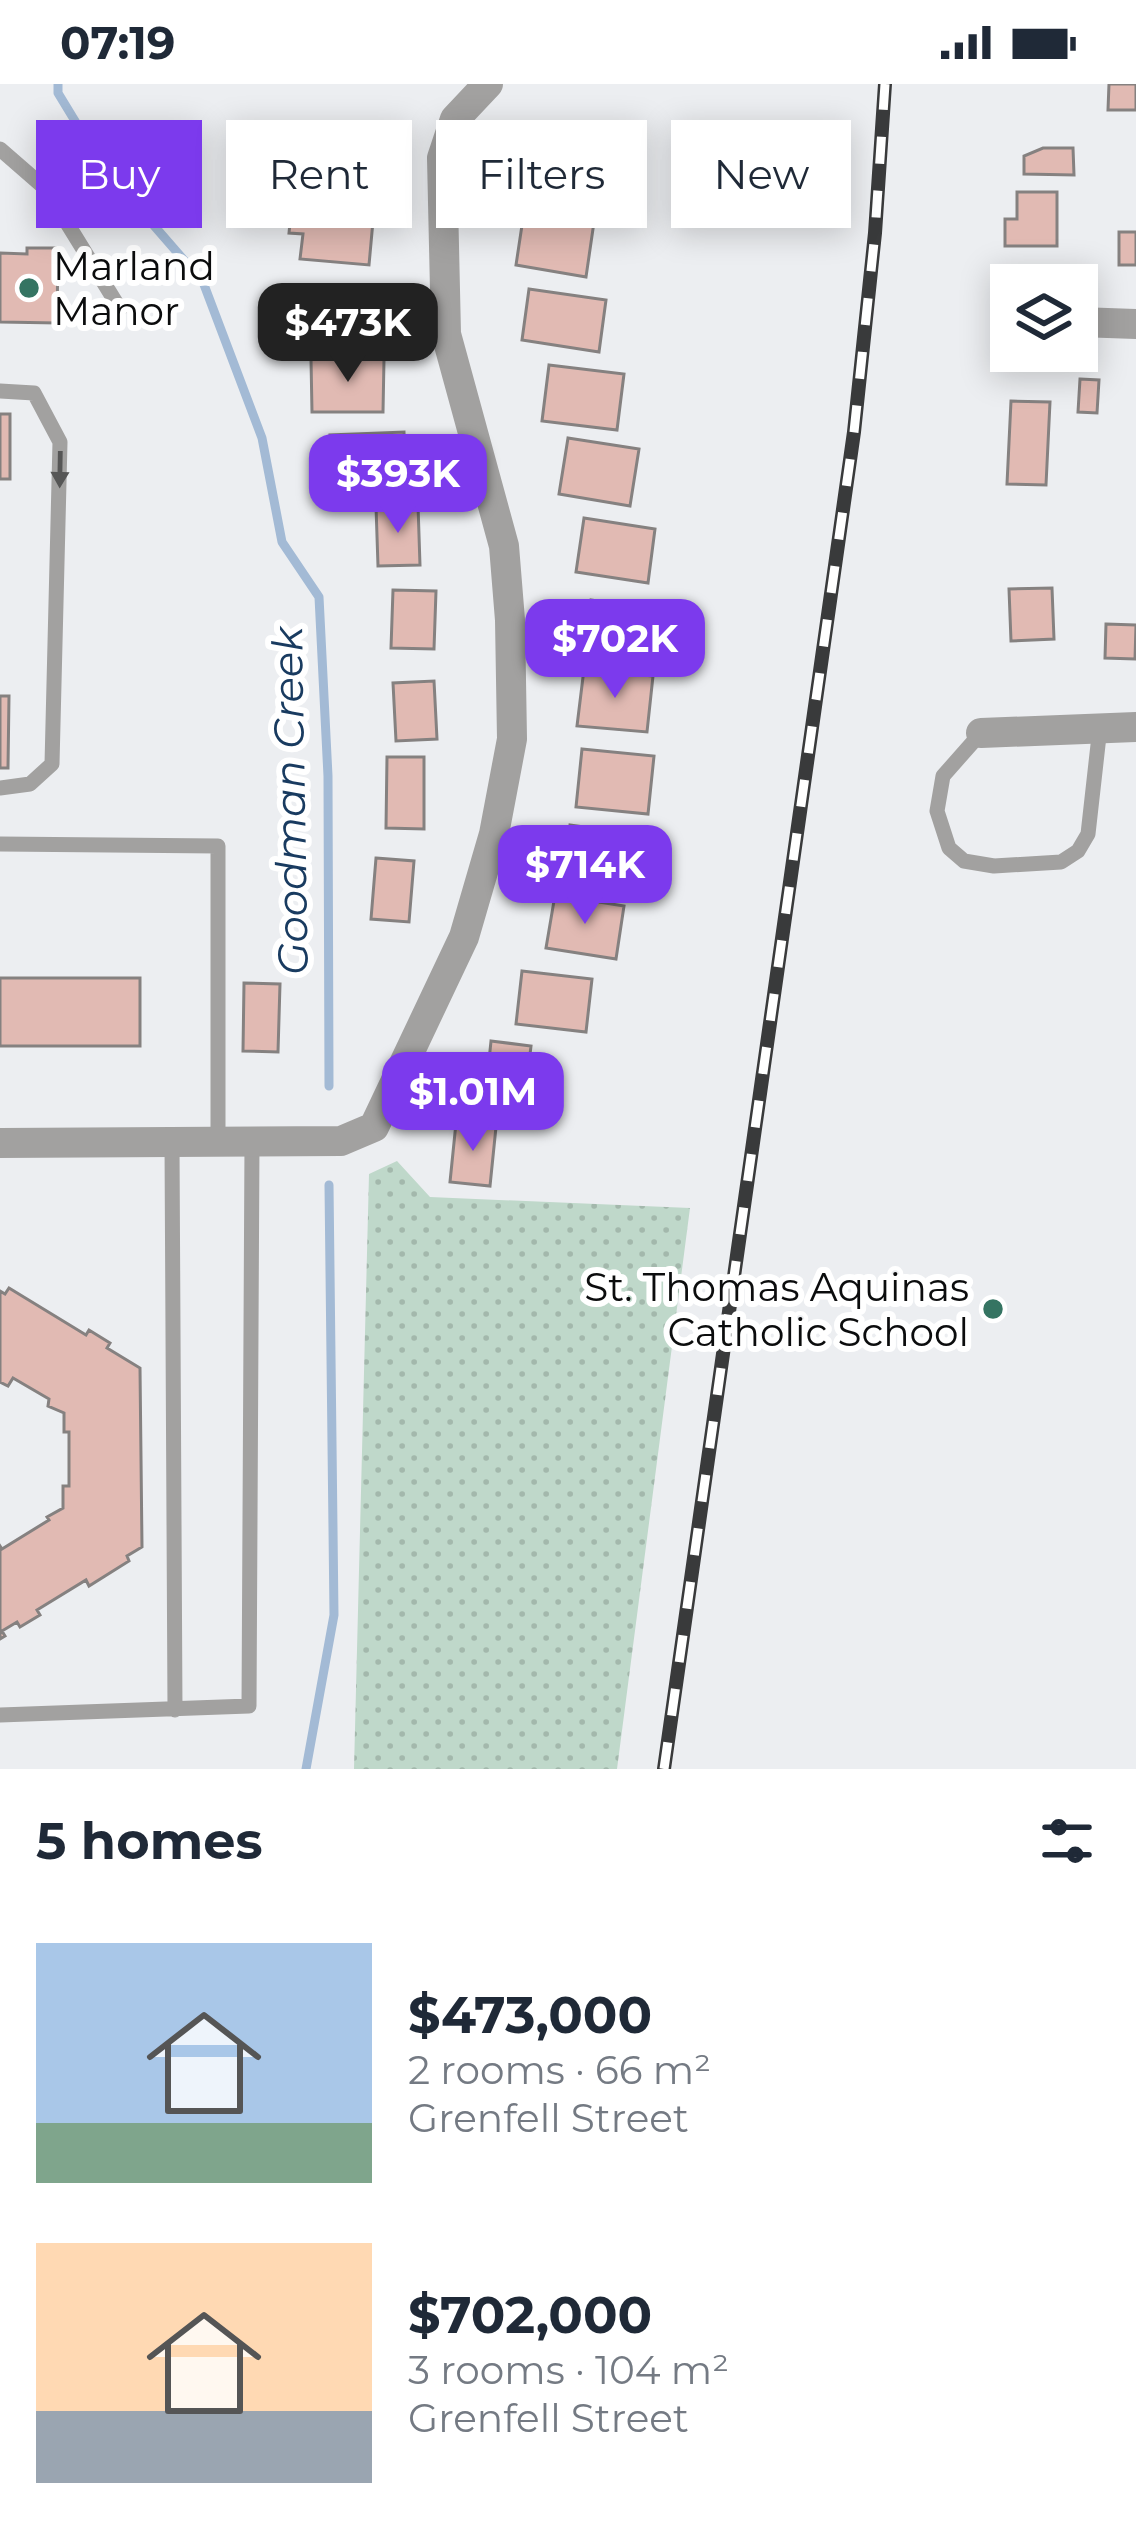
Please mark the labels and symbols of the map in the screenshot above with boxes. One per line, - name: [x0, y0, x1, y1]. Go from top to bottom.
- place label: Marland Manor: [53, 242, 215, 335]
- marker: Marland Manor: [16, 275, 42, 301]
- pin: $473K: [264, 283, 432, 385]
- pin: $393K: [314, 434, 482, 536]
- one-way arrow: [50, 451, 69, 489]
- pin: $702K: [531, 599, 699, 701]
- water label: Goodman Creek: [261, 624, 319, 976]
- pin: $714K: [501, 825, 669, 927]
- pin: $1.01M: [375, 1052, 571, 1154]
- place label: St. Thomas Aquinas Catholic School: [584, 1263, 969, 1356]
- marker: St. Thomas Aquinas Catholic School: [980, 1296, 1006, 1322]

